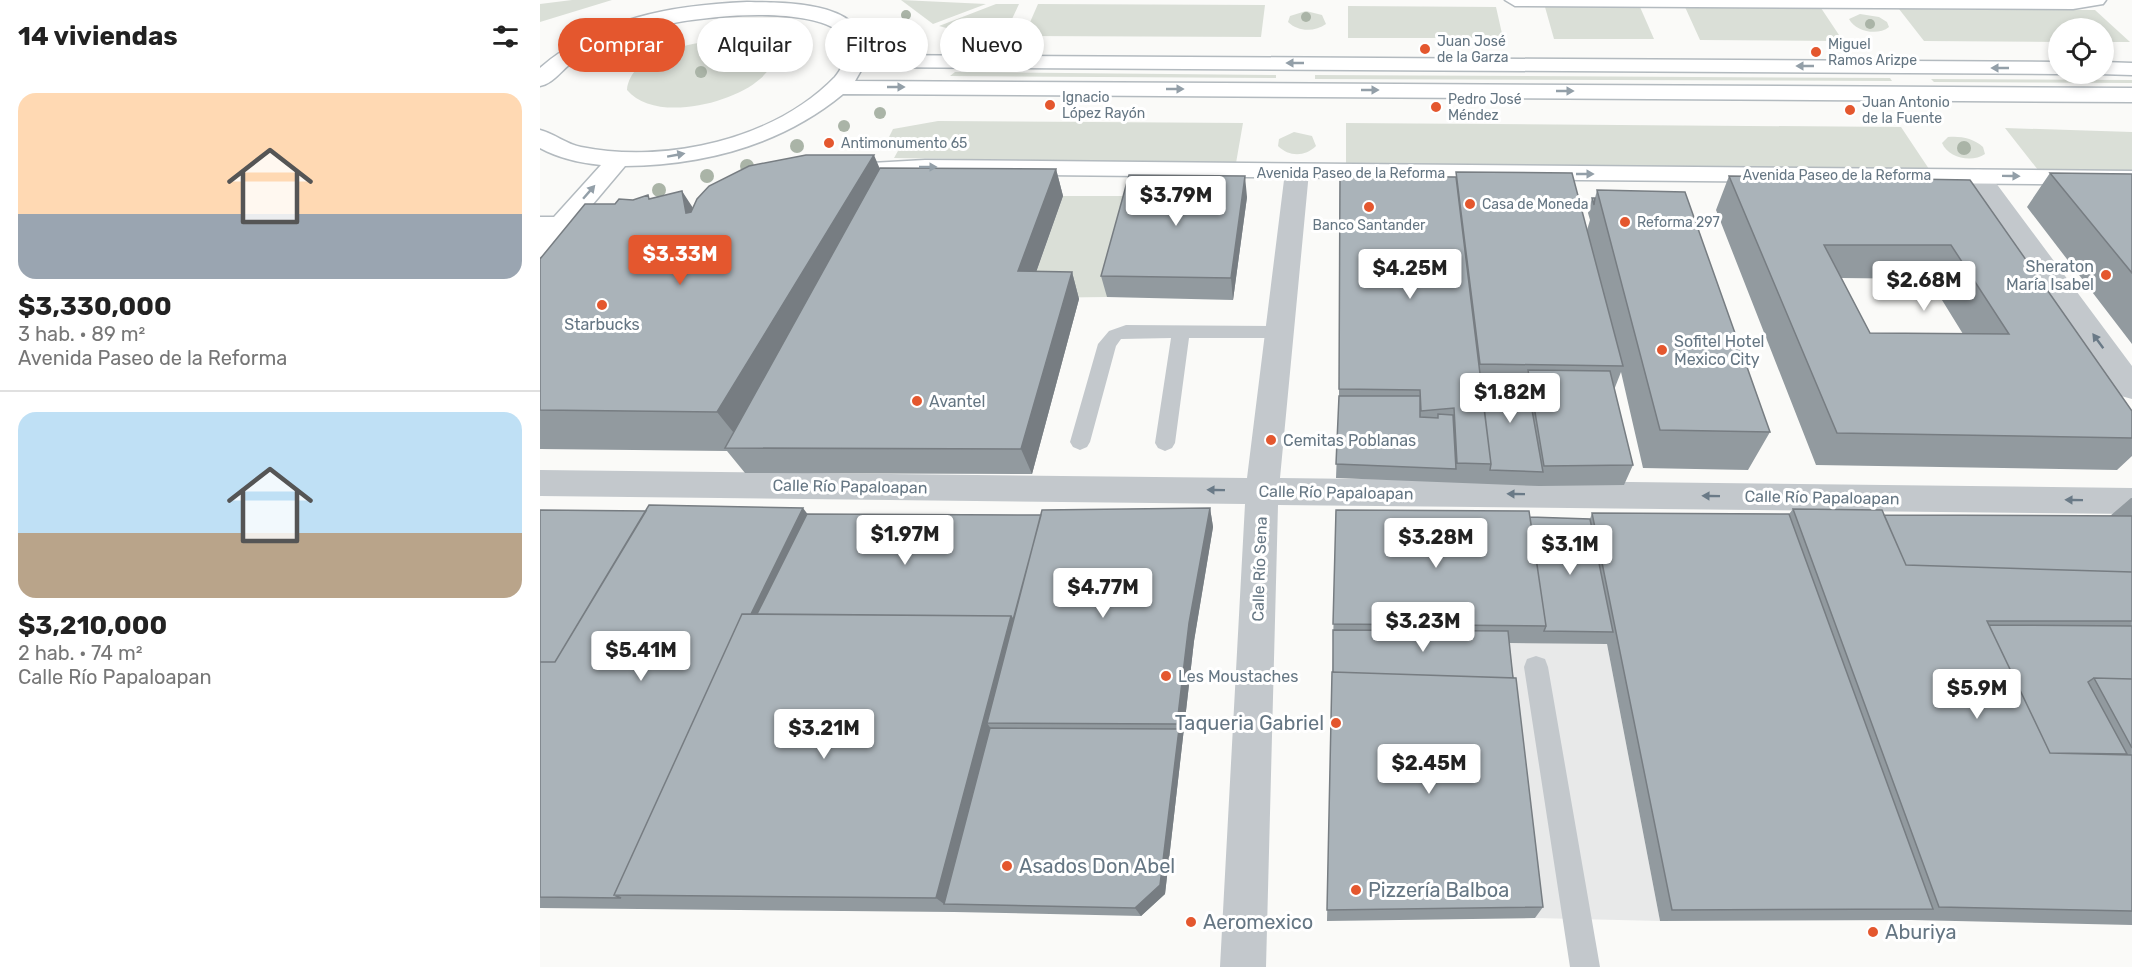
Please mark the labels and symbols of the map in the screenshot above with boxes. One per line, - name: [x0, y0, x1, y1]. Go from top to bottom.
- place label: Juan José de la Garza: [1437, 33, 1509, 66]
- place label: Miguel Ramos Arizpe: [1828, 36, 1917, 69]
- marker: Juan José de la Garza: [1418, 42, 1432, 56]
- marker: Miguel Ramos Arizpe: [1809, 45, 1823, 59]
- one-way arrow: [1285, 58, 1304, 68]
- one-way arrow: [1795, 62, 1814, 71]
- one-way arrow: [1990, 63, 2009, 73]
- one-way arrow: [887, 82, 906, 92]
- one-way arrow: [1166, 84, 1185, 94]
- one-way arrow: [1361, 85, 1380, 95]
- one-way arrow: [1556, 86, 1575, 96]
- place label: Ignacio López Rayón: [1062, 89, 1145, 122]
- place label: Pedro José Méndez: [1448, 91, 1522, 124]
- place label: Juan Antonio de la Fuente: [1862, 94, 1950, 127]
- marker: Ignacio López Rayón: [1043, 98, 1057, 112]
- marker: Pedro José Méndez: [1429, 100, 1443, 114]
- marker: Juan Antonio de la Fuente: [1843, 103, 1857, 117]
- place label: Antimonumento 65: [841, 135, 967, 152]
- marker: Antimonumento 65: [822, 136, 836, 150]
- one-way arrow: [667, 150, 686, 159]
- one-way arrow: [918, 163, 937, 172]
- street label: Avenida Paseo de la Reforma: [1257, 165, 1445, 182]
- street label: Avenida Paseo de la Reforma: [1743, 167, 1931, 184]
- one-way arrow: [1575, 169, 1594, 179]
- one-way arrow: [2001, 171, 2020, 181]
- pin: $3.79M: [1127, 176, 1225, 227]
- one-way arrow: [582, 185, 595, 200]
- place label: Casa de Moneda: [1482, 196, 1588, 213]
- marker: Casa de Moneda: [1463, 197, 1477, 211]
- marker: Banco Santander: [1362, 200, 1376, 214]
- place label: Reforma 297: [1637, 214, 1720, 231]
- marker: Reforma 297: [1618, 215, 1632, 229]
- place label: Banco Santander: [1313, 217, 1426, 234]
- pin: $3.33M: [631, 235, 729, 286]
- pin: $4.25M: [1361, 249, 1459, 300]
- place label: Sheraton María Isabel: [2006, 257, 2094, 294]
- pin: $2.68M: [1875, 261, 1973, 312]
- marker: Sheraton María Isabel: [2099, 268, 2113, 282]
- marker: Starbucks: [595, 298, 609, 312]
- place label: Starbucks: [564, 315, 640, 334]
- place label: Sofitel Hotel Mexico City: [1674, 332, 1764, 369]
- one-way arrow: [2092, 333, 2104, 349]
- marker: Sofitel Hotel Mexico City: [1655, 343, 1669, 357]
- pin: $1.82M: [1461, 373, 1559, 424]
- place label: Avantel: [929, 392, 985, 411]
- marker: Avantel: [910, 394, 924, 408]
- place label: Cemitas Poblanas: [1283, 431, 1416, 450]
- marker: Cemitas Poblanas: [1264, 433, 1278, 447]
- street label: Calle Río Papaloapan: [772, 476, 928, 497]
- street label: Calle Río Papaloapan: [1258, 482, 1414, 503]
- one-way arrow: [1206, 485, 1225, 495]
- street label: Calle Río Papaloapan: [1744, 487, 1900, 508]
- one-way arrow: [1506, 489, 1525, 499]
- one-way arrow: [1701, 491, 1720, 501]
- one-way arrow: [2064, 495, 2083, 505]
- pin: $1.97M: [856, 515, 954, 566]
- street label: Calle Río Sena: [1248, 516, 1271, 622]
- pin: $3.28M: [1387, 518, 1485, 569]
- pin: $3.1M: [1528, 525, 1612, 576]
- pin: $4.77M: [1054, 568, 1152, 619]
- pin: $3.23M: [1374, 602, 1472, 653]
- pin: $5.41M: [592, 631, 690, 682]
- place label: Les Moustaches: [1178, 667, 1298, 686]
- marker: Les Moustaches: [1159, 669, 1173, 683]
- pin: $5.9M: [1935, 669, 2019, 720]
- pin: $3.21M: [775, 709, 873, 760]
- place label: Taqueria Gabriel: [1175, 711, 1324, 735]
- marker: Taqueria Gabriel: [1329, 716, 1343, 730]
- pin: $2.45M: [1380, 744, 1478, 795]
- place label: Asados Don Abel: [1019, 854, 1175, 878]
- marker: Asados Don Abel: [1000, 859, 1014, 873]
- place label: Pizzería Balboa: [1368, 878, 1509, 902]
- marker: Pizzería Balboa: [1349, 883, 1363, 897]
- place label: Aeromexico: [1203, 910, 1313, 934]
- marker: Aeromexico: [1184, 915, 1198, 929]
- place label: Aburiya: [1885, 920, 1956, 944]
- marker: Aburiya: [1866, 925, 1880, 939]

